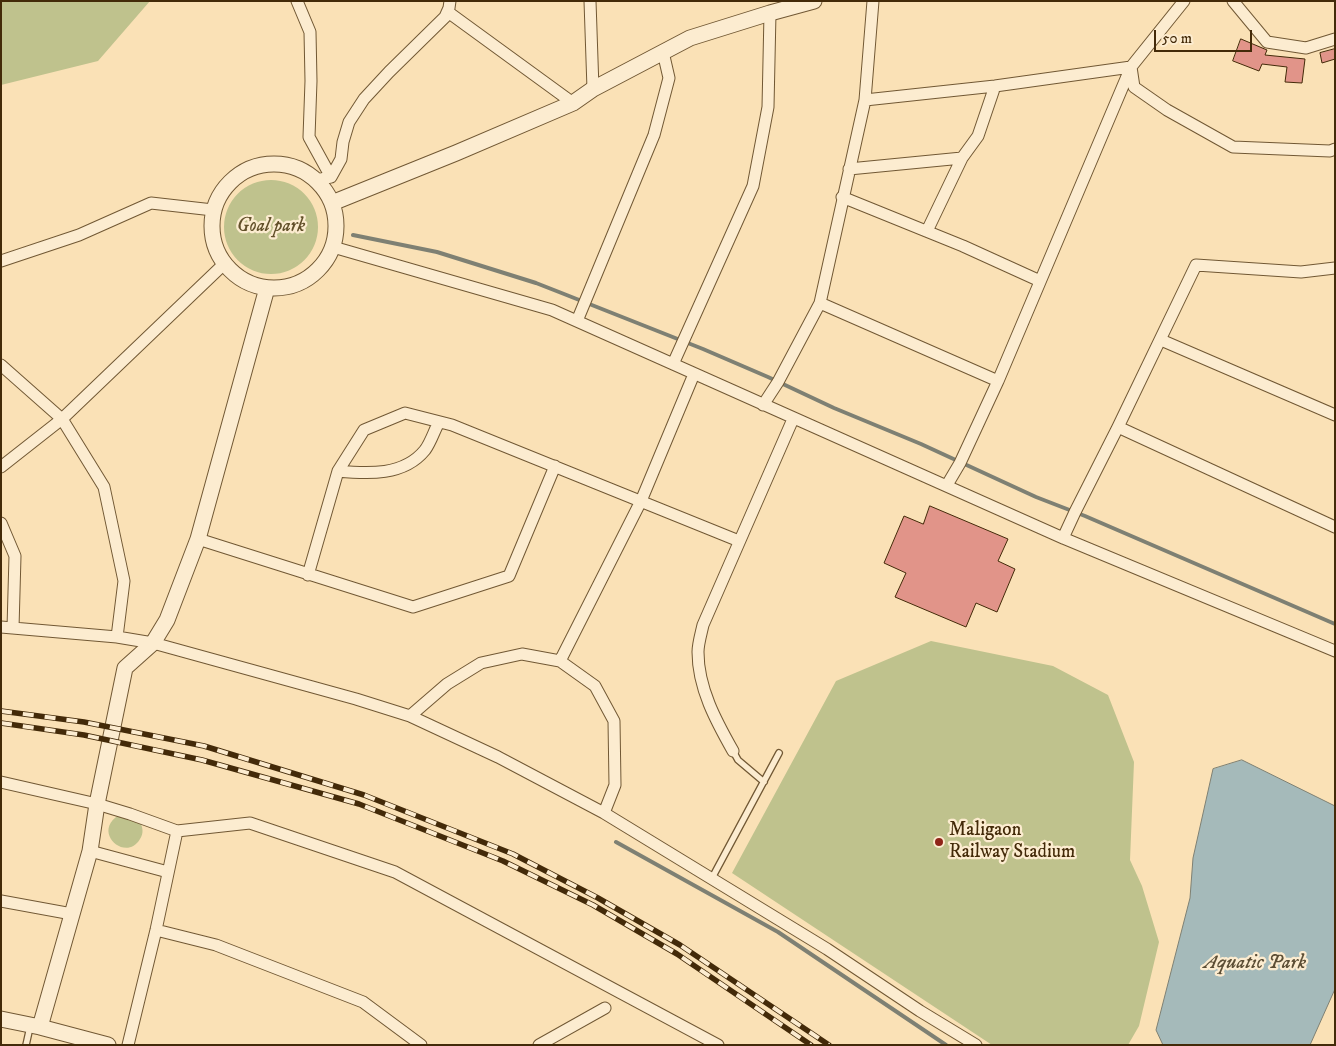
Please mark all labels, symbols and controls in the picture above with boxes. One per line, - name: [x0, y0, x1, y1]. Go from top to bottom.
- scale bar: [1156, 20, 1254, 52]
- text: 50 m: [1162, 29, 1192, 48]
- park label: Goal park: [237, 216, 305, 238]
- place label: Maligaon Railway Stadium: [949, 820, 1075, 864]
- marker: Maligaon Railway Stadium: [933, 836, 945, 848]
- water label: Aquatic Park: [1204, 952, 1306, 976]

